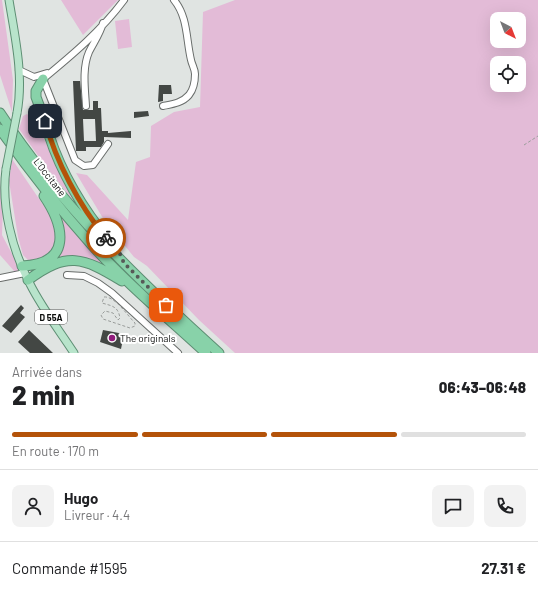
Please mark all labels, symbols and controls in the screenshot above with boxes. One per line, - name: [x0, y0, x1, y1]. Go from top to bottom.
- north arrow: [490, 12, 526, 48]
- map controls: [490, 12, 526, 92]
- button: locate: [490, 56, 526, 92]
- pin: [28, 104, 62, 138]
- icon: home: [34, 110, 56, 132]
- street label: L'Occitane: [31, 156, 69, 198]
- courier: [86, 218, 126, 258]
- icon: bike: [95, 227, 117, 249]
- pin: [149, 288, 183, 322]
- icon: bag: [155, 294, 177, 316]
- road number: D 55A: [35, 310, 67, 324]
- place label: The originals: [120, 332, 176, 344]
- marker: The originals: [107, 333, 117, 343]
- text: Arrivée dans: [12, 364, 82, 380]
- text: 06:43–06:48: [439, 378, 526, 396]
- text: 2 min: [12, 379, 75, 410]
- text: En route · 170 m: [12, 443, 99, 459]
- button: person: [12, 485, 54, 527]
- button: chat: [432, 485, 474, 527]
- button: phone: [484, 485, 526, 527]
- text: Hugo: [64, 489, 98, 507]
- text: Livreur · 4.4: [64, 507, 130, 523]
- text: Commande #1595: [12, 559, 127, 577]
- text: 27.31 €: [481, 559, 526, 577]

